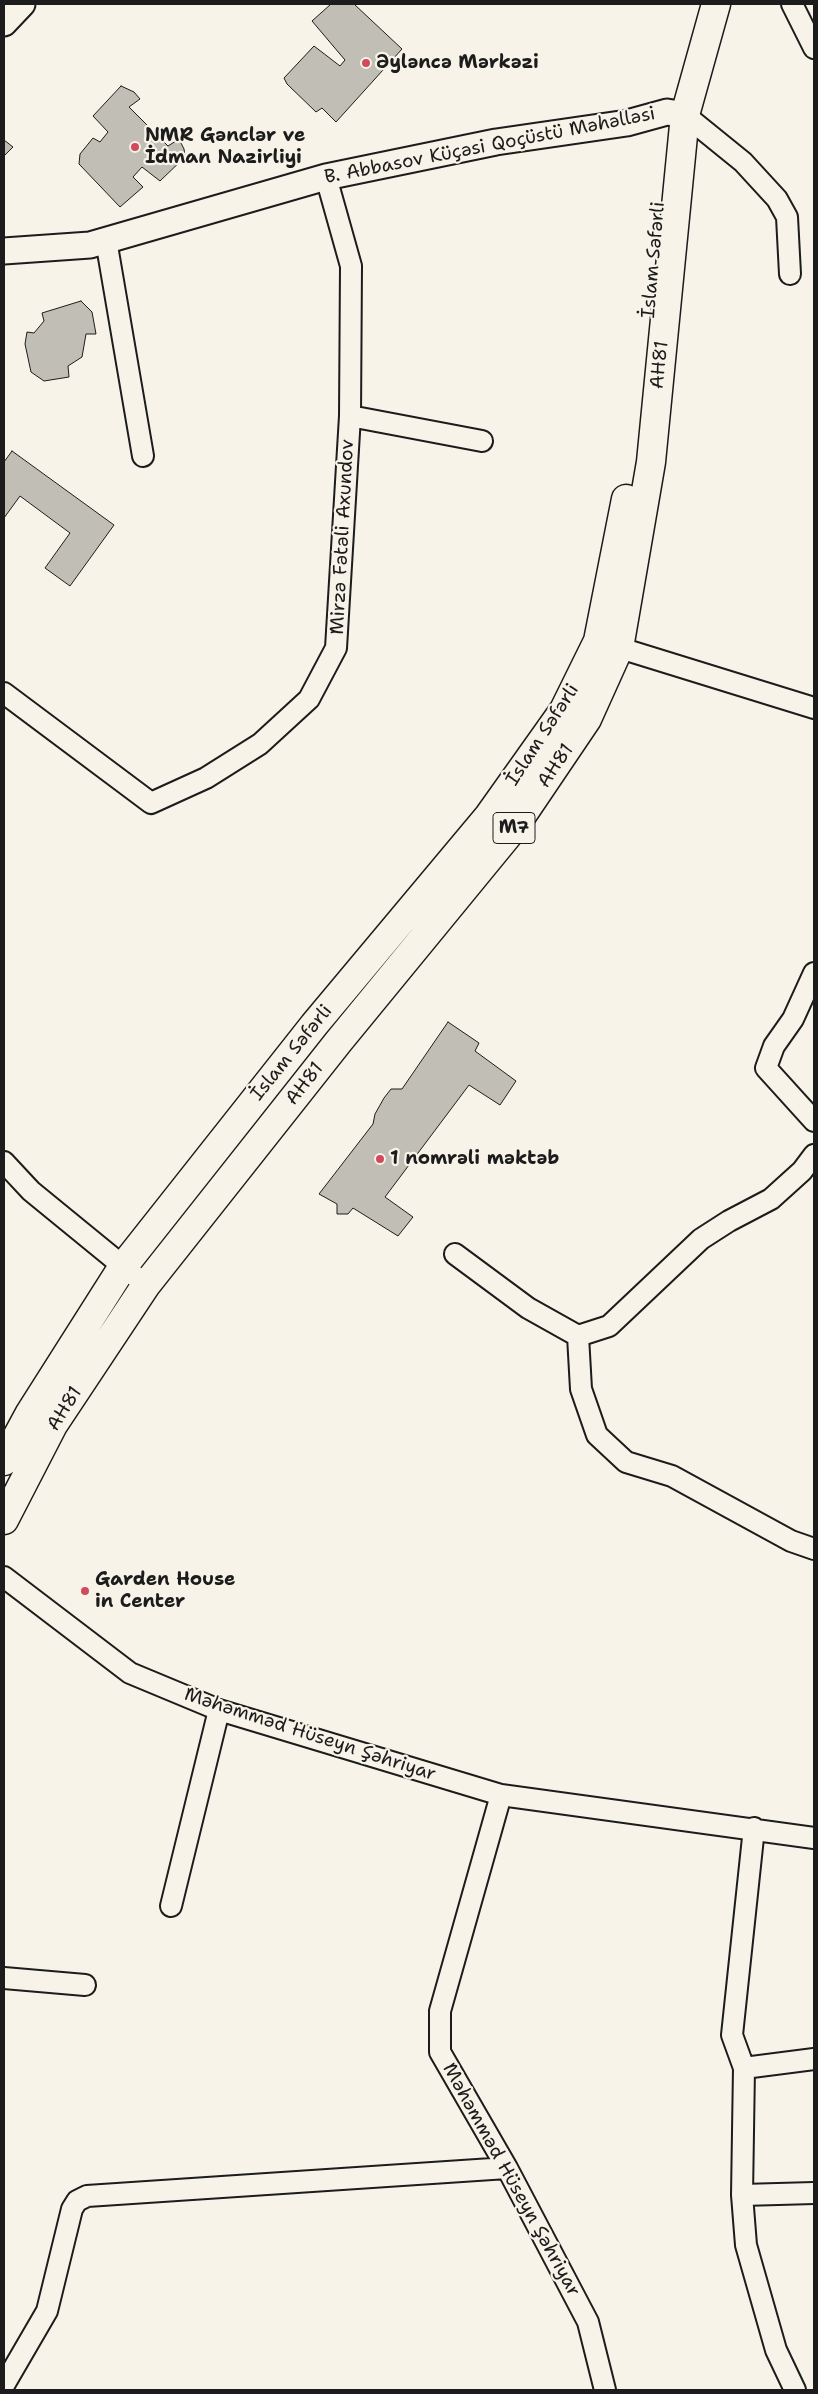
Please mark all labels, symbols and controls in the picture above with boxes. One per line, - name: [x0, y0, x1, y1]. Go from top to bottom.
- place label: Əyləncə Mərkəzi: [376, 52, 539, 74]
- marker: Əyləncə Mərkəzi: [360, 57, 372, 69]
- street label: B. Abbasov Küçəsi Qoçüstü Məhəlləsi: [323, 103, 657, 189]
- place label: NMR Gənclər ve İdman Nazirliyi: [145, 125, 305, 169]
- marker: NMR Gənclər ve İdman Nazirliyi: [129, 141, 141, 153]
- street label: İslam Səfərli: [638, 201, 670, 319]
- street label: AH81: [646, 340, 674, 390]
- street label: Mirzə Fətəli Axundov: [326, 439, 360, 635]
- street label: İslam Səfərli: [502, 680, 584, 790]
- street label: AH81: [533, 740, 579, 792]
- road number: M7: [493, 812, 535, 844]
- street label: İslam Səfərli: [246, 1000, 338, 1106]
- street label: AH81: [281, 1058, 329, 1110]
- place label: 1 nomrəli məktəb: [390, 1148, 559, 1170]
- marker: 1 nomrəli məktəb: [374, 1153, 386, 1165]
- street label: AH81: [43, 1383, 87, 1435]
- place label: Garden House in Center: [95, 1569, 235, 1613]
- marker: Garden House in Center: [79, 1585, 91, 1597]
- street label: Məhəmməd Hüseyn Şəhriyar: [181, 1683, 439, 1787]
- street label: Məhəmməd Hüseyn Şəhriyar: [437, 2059, 585, 2301]

